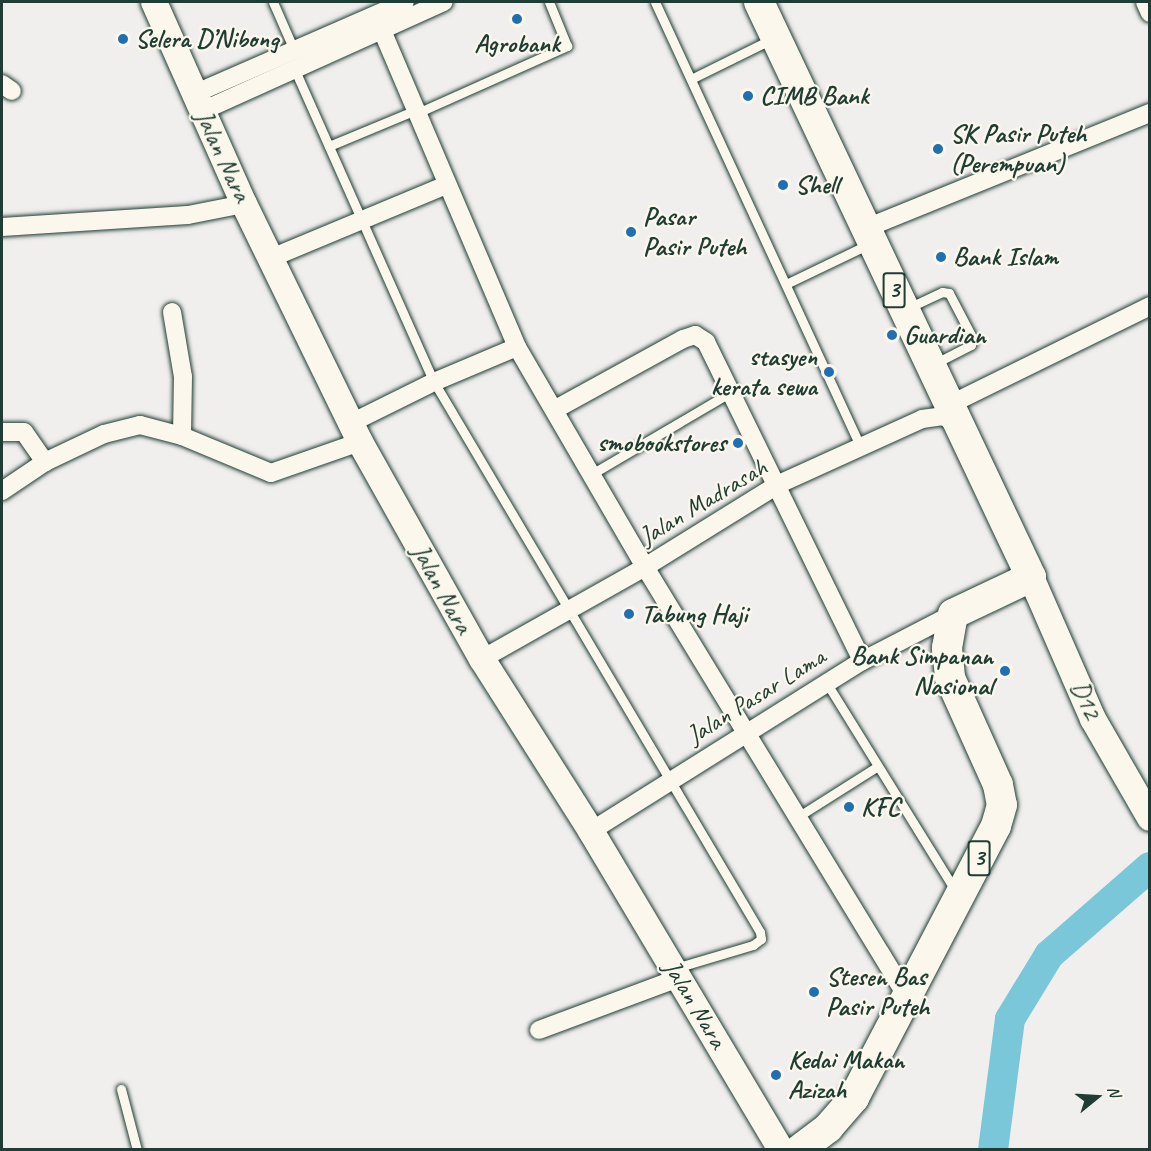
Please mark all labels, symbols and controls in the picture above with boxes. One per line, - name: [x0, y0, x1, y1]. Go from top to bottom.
- marker: Agrobank: [510, 12, 524, 26]
- place label: Selera D’Nibong: [135, 23, 279, 55]
- place label: Agrobank: [474, 28, 560, 60]
- marker: Selera D’Nibong: [116, 32, 130, 46]
- place label: CIMB Bank: [760, 80, 868, 112]
- marker: CIMB Bank: [741, 89, 755, 103]
- street label: Jalan Nara: [188, 105, 258, 207]
- place label: SK Pasir Puteh (Perempuan): [950, 118, 1085, 180]
- marker: SK Pasir Puteh (Perempuan): [931, 142, 945, 156]
- place label: Shell: [795, 169, 839, 201]
- marker: Shell: [776, 178, 790, 192]
- place label: Pasar Pasir Puteh: [643, 201, 746, 262]
- marker: Pasar Pasir Puteh: [624, 225, 638, 239]
- place label: Bank Islam: [953, 241, 1057, 273]
- marker: Bank Islam: [934, 250, 948, 264]
- road number: 3: [882, 269, 906, 311]
- place label: Guardian: [904, 319, 986, 351]
- marker: Guardian: [885, 328, 899, 342]
- place label: stasyen kerata sewa: [711, 341, 817, 402]
- marker: stasyen kerata sewa: [822, 365, 836, 379]
- place label: smobookstores: [597, 427, 726, 459]
- marker: smobookstores: [731, 436, 745, 450]
- street label: Jalan Madrasah: [633, 452, 773, 552]
- street label: Jalan Nara: [404, 538, 480, 640]
- place label: Tabung Haji: [641, 598, 748, 630]
- marker: Tabung Haji: [622, 607, 636, 621]
- place label: Bank Simpanan Nasional: [851, 640, 993, 702]
- street label: Jalan Pasar Lama: [681, 641, 831, 751]
- marker: Bank Simpanan Nasional: [998, 664, 1012, 678]
- street label: D12: [1064, 676, 1108, 724]
- place label: KFC: [861, 791, 900, 823]
- marker: KFC: [842, 800, 856, 814]
- road number: 3: [967, 837, 991, 879]
- street label: Jalan Nara: [656, 954, 734, 1054]
- place label: Stesen Bas Pasir Puteh: [826, 961, 929, 1023]
- marker: Stesen Bas Pasir Puteh: [807, 985, 821, 999]
- place label: Kedai Makan Azizah: [788, 1044, 904, 1106]
- north arrow: [1067, 1067, 1127, 1127]
- marker: Kedai Makan Azizah: [769, 1068, 783, 1082]
- text: N: [1103, 1084, 1125, 1099]

